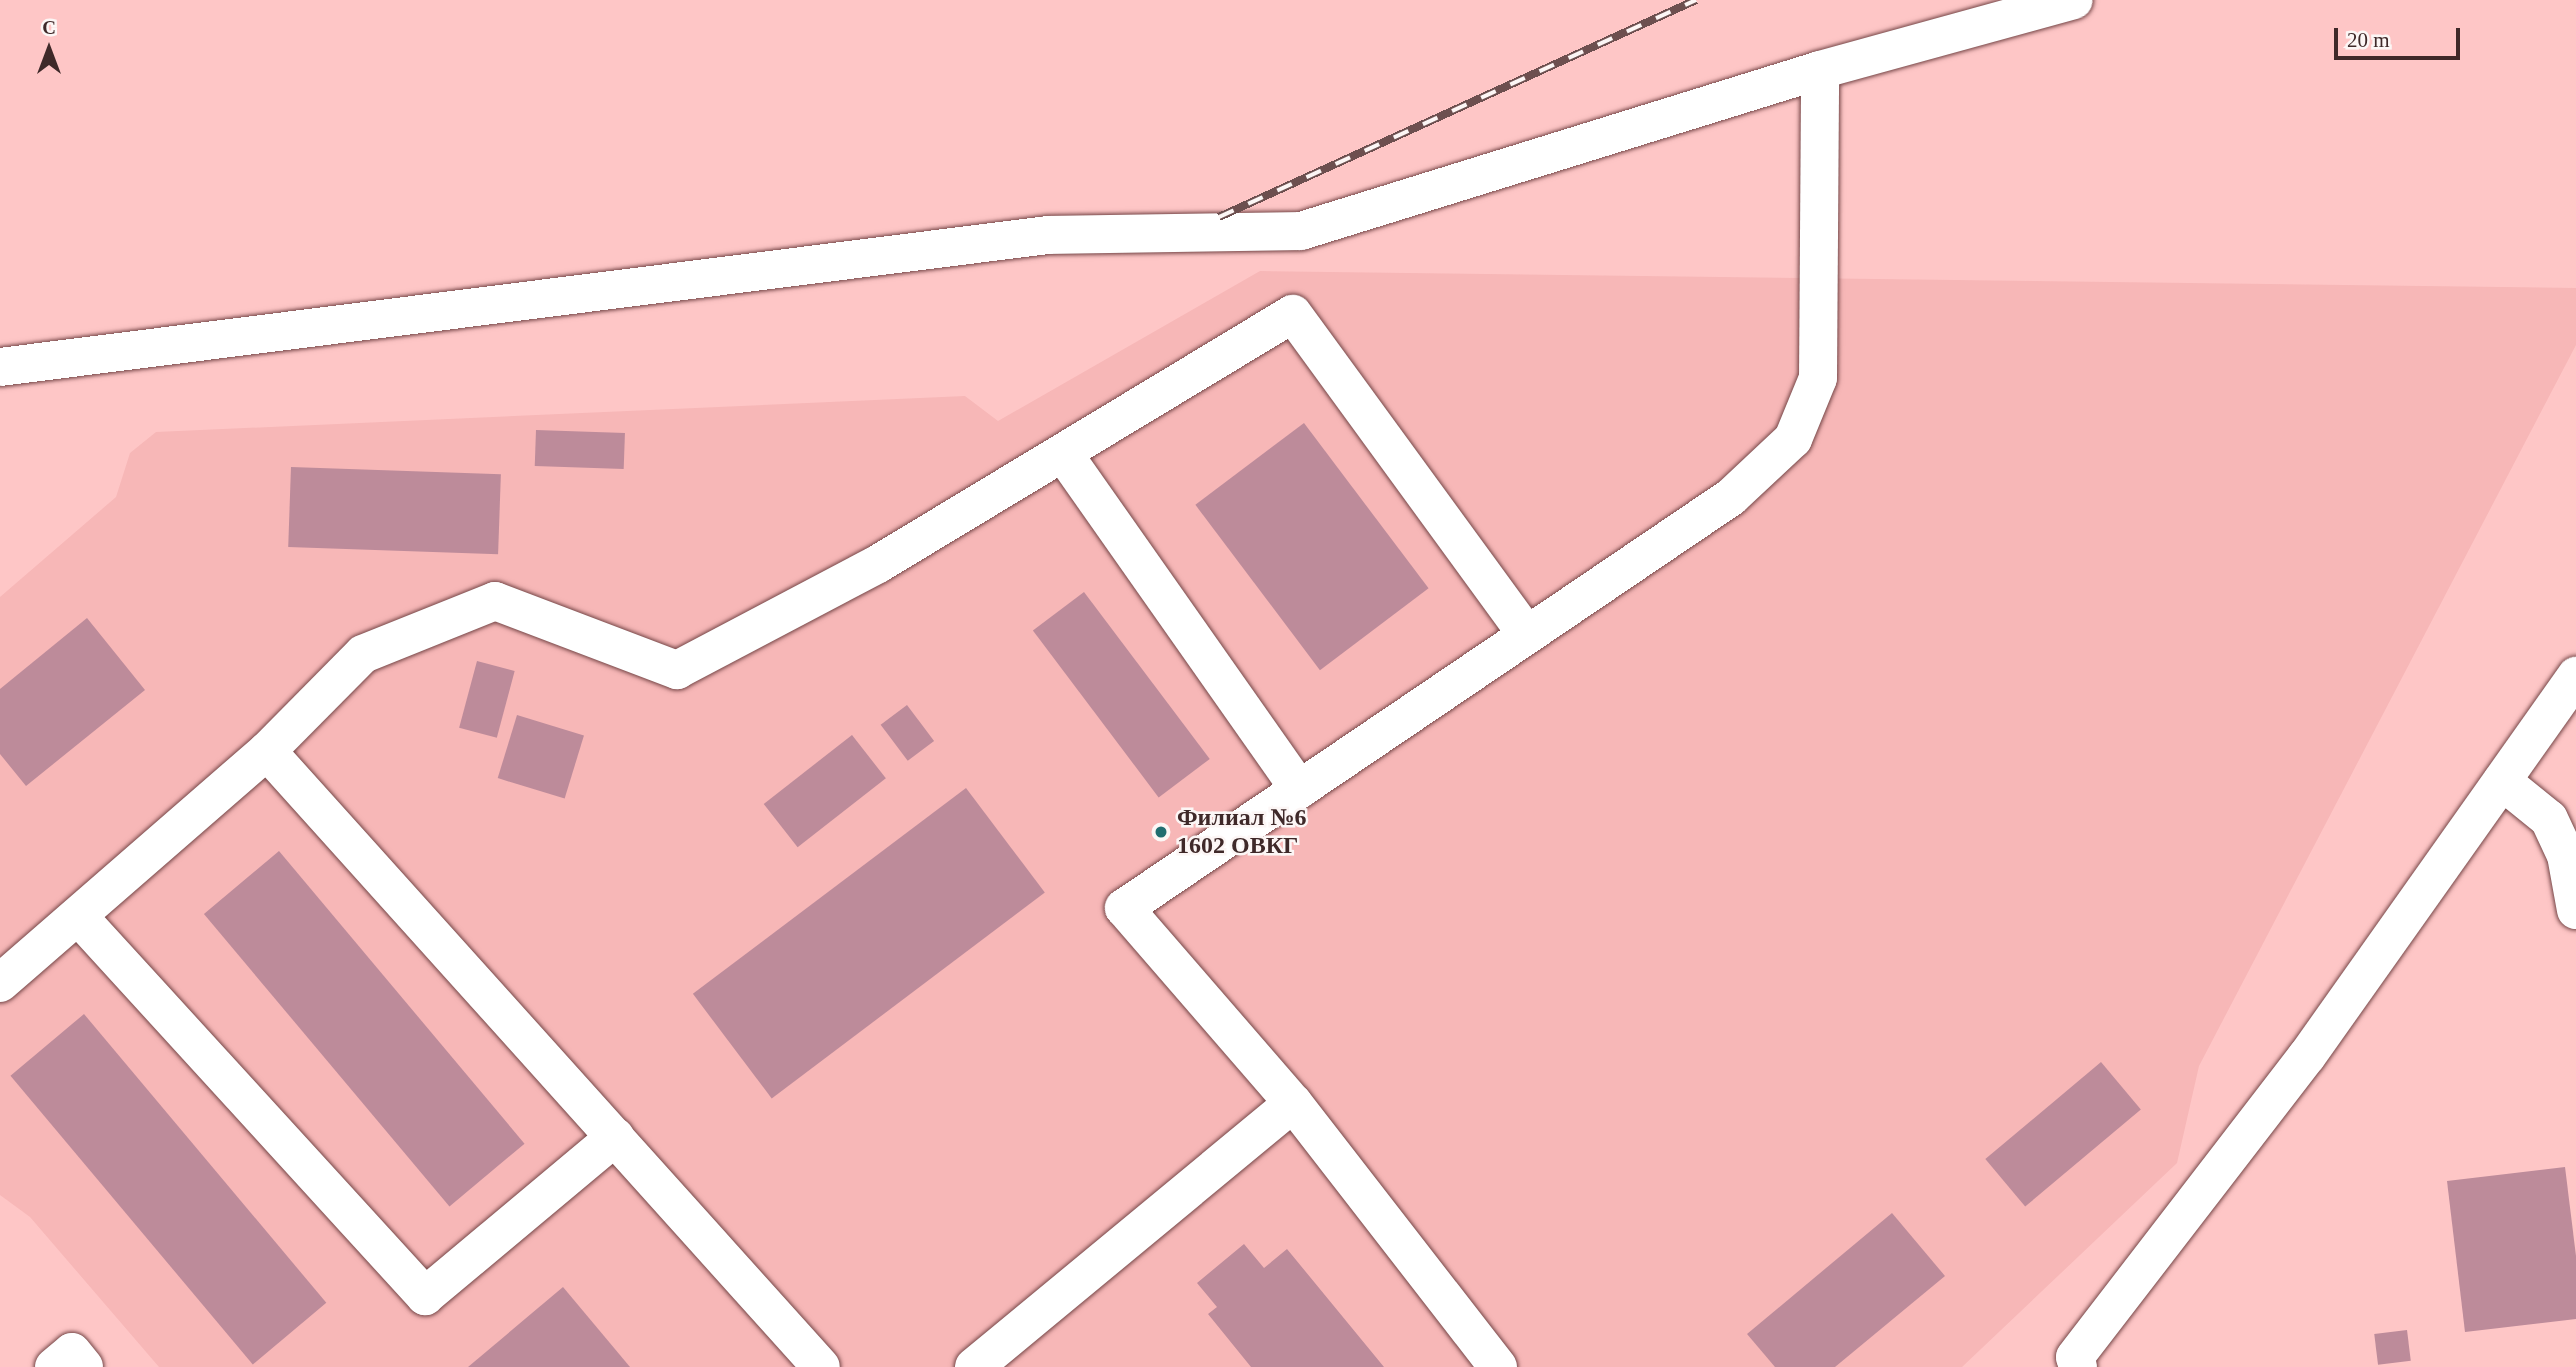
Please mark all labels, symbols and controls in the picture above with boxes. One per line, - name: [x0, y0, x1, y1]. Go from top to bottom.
- north arrow: [14, 14, 84, 84]
- scale bar: [2338, 14, 2464, 58]
- text: С: [42, 17, 56, 38]
- text: 20 m: [2347, 28, 2390, 52]
- place label: Филиал №6 1602 ОВКГ: [1177, 804, 1307, 860]
- marker: Филиал №6 1602 ОВКГ: [1151, 822, 1171, 842]

